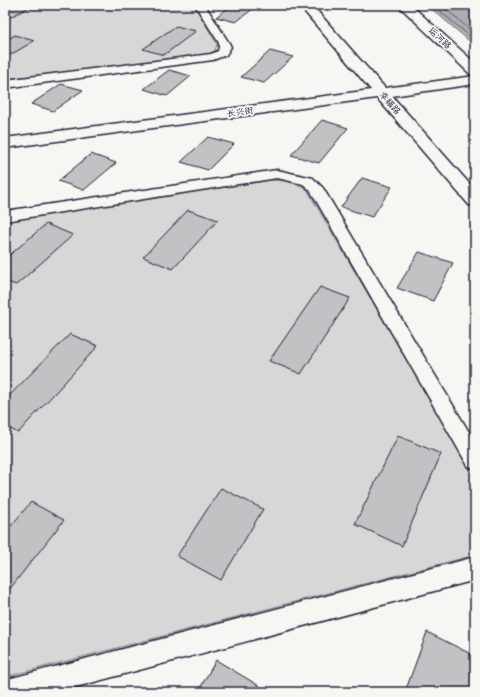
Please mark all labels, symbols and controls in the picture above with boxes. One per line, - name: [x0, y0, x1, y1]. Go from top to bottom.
- street label: 运河路: [426, 23, 455, 52]
- street label: 幸福路: [377, 88, 405, 117]
- street label: 长兴街: [226, 102, 254, 120]

